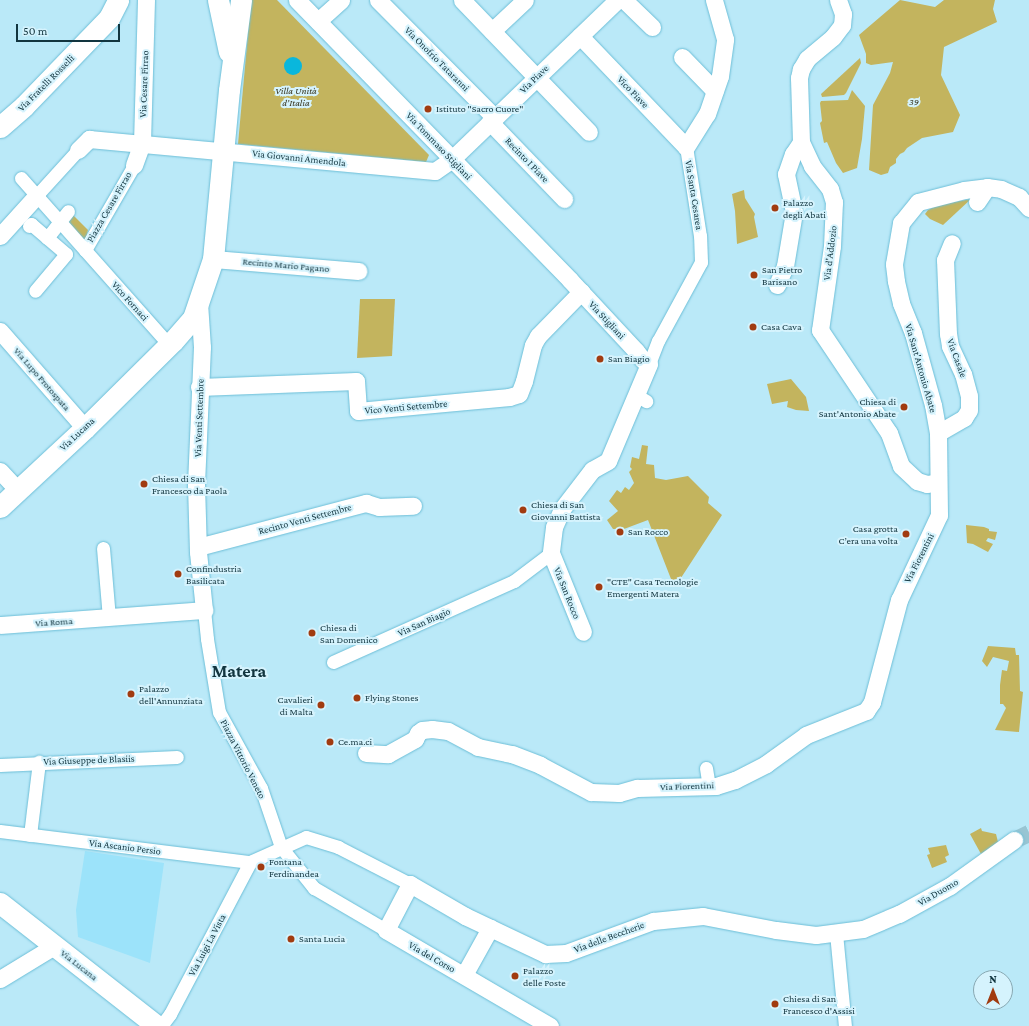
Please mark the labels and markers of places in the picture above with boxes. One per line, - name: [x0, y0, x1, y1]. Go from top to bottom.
- place label: Istituto "Sacro Cuore": [436, 103, 523, 115]
- marker: Istituto "Sacro Cuore": [423, 104, 433, 114]
- place label: Palazzo degli Abati: [783, 196, 826, 220]
- marker: Palazzo degli Abati: [770, 203, 780, 213]
- place label: San Pietro Barisano: [762, 263, 802, 286]
- marker: San Pietro Barisano: [749, 270, 759, 280]
- place label: Casa Cava: [761, 321, 802, 333]
- marker: Casa Cava: [748, 322, 758, 332]
- place label: San Biagio: [608, 353, 650, 365]
- marker: San Biagio: [595, 354, 605, 364]
- place label: Chiesa di Sant'Antonio Abate: [819, 395, 896, 418]
- marker: Chiesa di Sant'Antonio Abate: [899, 402, 909, 412]
- place label: Chiesa di San Francesco da Paola: [152, 472, 227, 496]
- marker: Chiesa di San Francesco da Paola: [139, 479, 149, 489]
- place label: Chiesa di San Giovanni Battista: [531, 498, 600, 522]
- marker: Chiesa di San Giovanni Battista: [518, 505, 528, 515]
- place label: Casa grotta C’era una volta: [839, 522, 898, 546]
- place label: San Rocco: [628, 526, 668, 538]
- marker: San Rocco: [615, 527, 625, 537]
- marker: Casa grotta C’era una volta: [901, 529, 911, 539]
- place label: Confindustria Basilicata: [186, 562, 241, 586]
- marker: Confindustria Basilicata: [173, 569, 183, 579]
- place label: "CTE" Casa Tecnologie Emergenti Matera: [607, 575, 698, 598]
- marker: "CTE" Casa Tecnologie Emergenti Matera: [594, 582, 604, 592]
- place label: Chiesa di San Domenico: [320, 621, 378, 644]
- marker: Chiesa di San Domenico: [307, 628, 317, 638]
- place label: Palazzo dell'Annunziata: [139, 682, 203, 706]
- marker: Palazzo dell'Annunziata: [126, 689, 136, 699]
- place label: Flying Stones: [365, 692, 418, 704]
- place label: Cavalieri di Malta: [278, 693, 313, 716]
- marker: Flying Stones: [352, 693, 362, 703]
- marker: Cavalieri di Malta: [316, 700, 326, 710]
- place label: Ce.ma.ci: [338, 736, 372, 748]
- marker: Ce.ma.ci: [325, 737, 335, 747]
- place label: Fontana Ferdinandea: [269, 855, 319, 878]
- marker: Fontana Ferdinandea: [256, 862, 266, 872]
- place label: Santa Lucia: [299, 933, 345, 945]
- marker: Santa Lucia: [286, 934, 296, 944]
- place label: Palazzo delle Poste: [523, 964, 566, 988]
- marker: Palazzo delle Poste: [510, 971, 520, 981]
- place label: Chiesa di San Francesco d'Assisi: [783, 992, 855, 1016]
- marker: Chiesa di San Francesco d'Assisi: [770, 999, 780, 1009]

